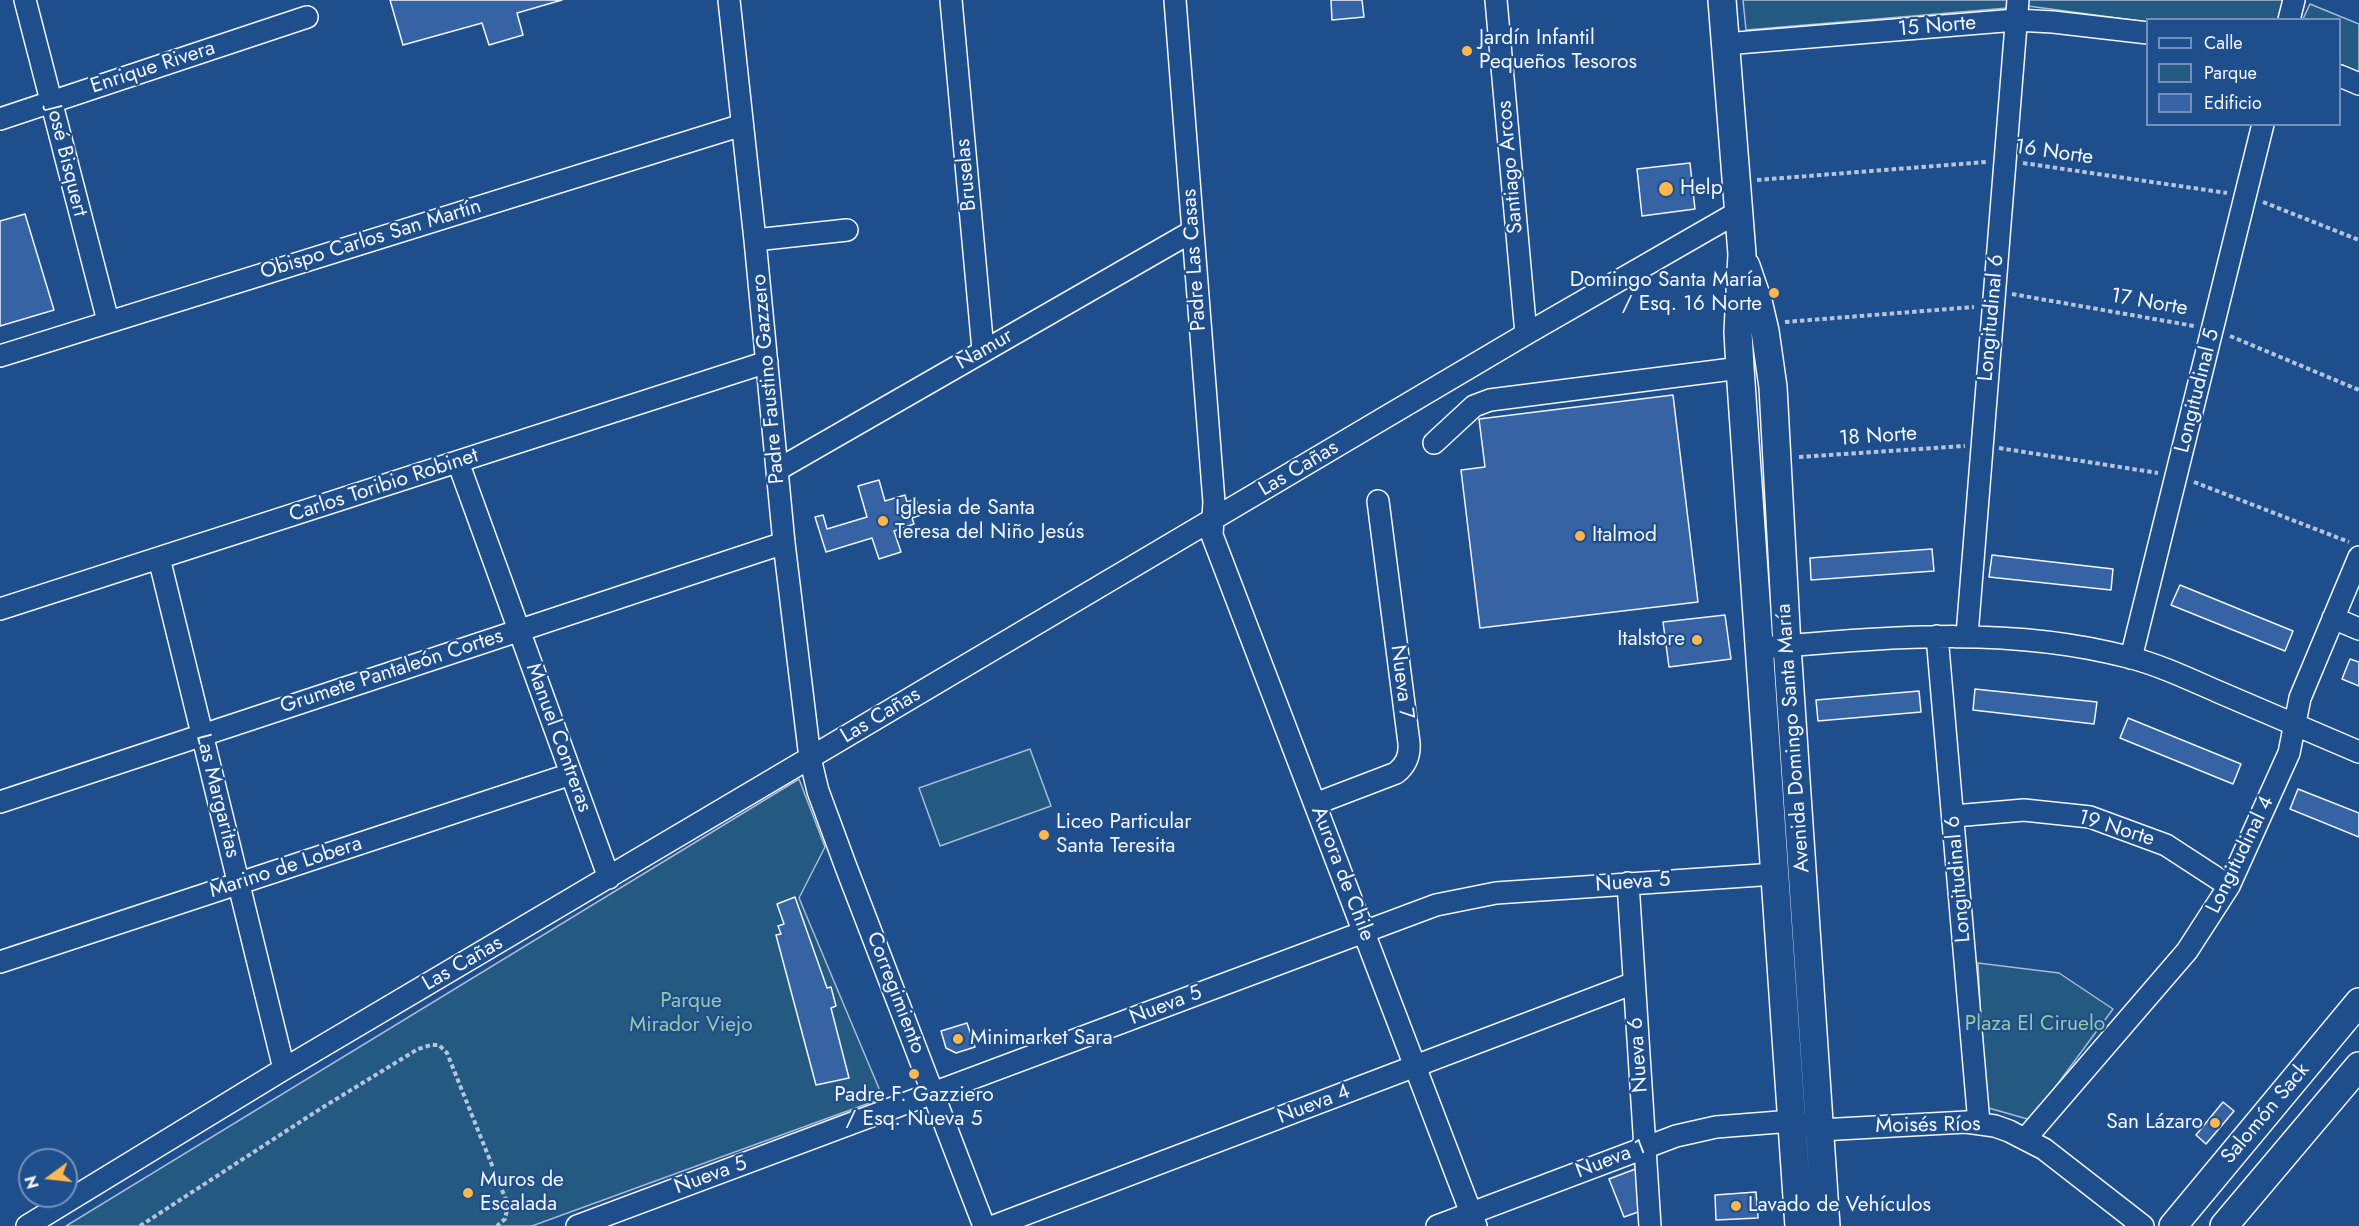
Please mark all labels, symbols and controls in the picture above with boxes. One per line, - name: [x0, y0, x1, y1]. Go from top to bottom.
- street label: 15 Norte: [1897, 11, 1977, 43]
- legend: [2146, 18, 2341, 126]
- place label: Jardín Infantil Pequeños Tesoros: [1479, 26, 1637, 76]
- text: Calle: [2204, 30, 2243, 56]
- street label: Enrique Rivera: [87, 36, 219, 100]
- marker: Jardín Infantil Pequeños Tesoros: [1460, 44, 1474, 58]
- text: Parque: [2204, 60, 2257, 86]
- text: Edificio: [2204, 90, 2262, 116]
- street label: Santiago Arcos: [1493, 99, 1529, 235]
- street label: José Bisquert: [40, 103, 92, 219]
- street label: 16 Norte: [2013, 135, 2095, 171]
- street label: Bruselas: [951, 138, 983, 212]
- place label: Help: [1680, 176, 1723, 202]
- marker: Help: [1657, 180, 1675, 198]
- street label: Padre Las Casas: [1177, 188, 1213, 332]
- street label: Obispo Carlos San Martín: [257, 194, 485, 286]
- street label: Longitudinal 6: [1974, 254, 2010, 382]
- place label: Domingo Santa María / Esq. 16 Norte: [1570, 268, 1762, 318]
- street label: Padre Faustino Gazzero: [747, 273, 791, 485]
- street label: 17 Norte: [2109, 284, 2189, 322]
- marker: Domingo Santa María / Esq. 16 Norte: [1767, 286, 1781, 300]
- street label: Namur: [952, 324, 1018, 376]
- street label: Longitudinal 5: [2170, 326, 2226, 456]
- street label: 18 Norte: [1838, 422, 1918, 452]
- street label: Las Cañas: [1255, 435, 1343, 503]
- street label: Carlos Toribio Robinet: [286, 444, 482, 528]
- place label: Iglesia de Santa Teresa del Niño Jesús: [895, 496, 1084, 546]
- marker: Iglesia de Santa Teresa del Niño Jesús: [876, 514, 890, 528]
- place label: Italmod: [1592, 523, 1657, 549]
- marker: Italmod: [1573, 529, 1587, 543]
- street label: Avenida Domingo Santa María: [1772, 603, 1816, 873]
- street label: Grumete Pantaleón Cortes: [277, 624, 507, 720]
- place label: Italstore: [1617, 627, 1685, 653]
- marker: Italstore: [1690, 633, 1704, 647]
- street label: Nueva 7: [1384, 644, 1418, 720]
- street label: Manuel Contreras: [519, 660, 597, 816]
- street label: Las Cañas: [837, 682, 925, 750]
- street label: Las Margaritas: [189, 732, 245, 860]
- street label: Longitudinal 4: [2202, 792, 2280, 918]
- street label: Aurora de Chile: [1305, 803, 1379, 945]
- street label: 19 Norte: [2075, 805, 2157, 853]
- place label: Liceo Particular Santa Teresita: [1056, 810, 1191, 860]
- street label: Longitudinal 6: [1941, 815, 1977, 943]
- marker: Liceo Particular Santa Teresita: [1037, 828, 1051, 842]
- street label: Marino de Lobera: [207, 832, 365, 904]
- street label: Nueva 5: [1595, 868, 1671, 898]
- street label: Corregimiento: [860, 929, 930, 1057]
- street label: Las Cañas: [418, 931, 508, 997]
- street label: Nueva 5: [1126, 981, 1206, 1031]
- park label: Parque Mirador Viejo: [629, 989, 753, 1039]
- park label: Plaza El Ciruelo: [1965, 1012, 2105, 1038]
- street label: Nueva 6: [1624, 1016, 1654, 1094]
- place label: Minimarket Sara: [970, 1026, 1113, 1052]
- marker: Minimarket Sara: [951, 1032, 965, 1046]
- street label: Salomón Sack: [2217, 1058, 2315, 1170]
- marker: Padre F. Gazziero / Esq. Nueva 5: [907, 1067, 921, 1081]
- street label: Nueva 4: [1274, 1080, 1354, 1130]
- place label: Padre F. Gazziero / Esq. Nueva 5: [834, 1083, 994, 1133]
- place label: San Lázaro: [2106, 1110, 2203, 1136]
- street label: Moisés Ríos: [1875, 1112, 1981, 1140]
- marker: San Lázaro: [2208, 1116, 2222, 1130]
- street label: Nueva 1: [1572, 1135, 1650, 1185]
- north arrow: [18, 1148, 78, 1208]
- street label: Nueva 5: [671, 1151, 751, 1201]
- place label: Muros de Escalada: [480, 1168, 564, 1218]
- text: N: [19, 1173, 45, 1191]
- marker: Muros de Escalada: [461, 1186, 475, 1200]
- place label: Lavado de Vehículos: [1748, 1193, 1931, 1219]
- marker: Lavado de Vehículos: [1729, 1199, 1743, 1213]

